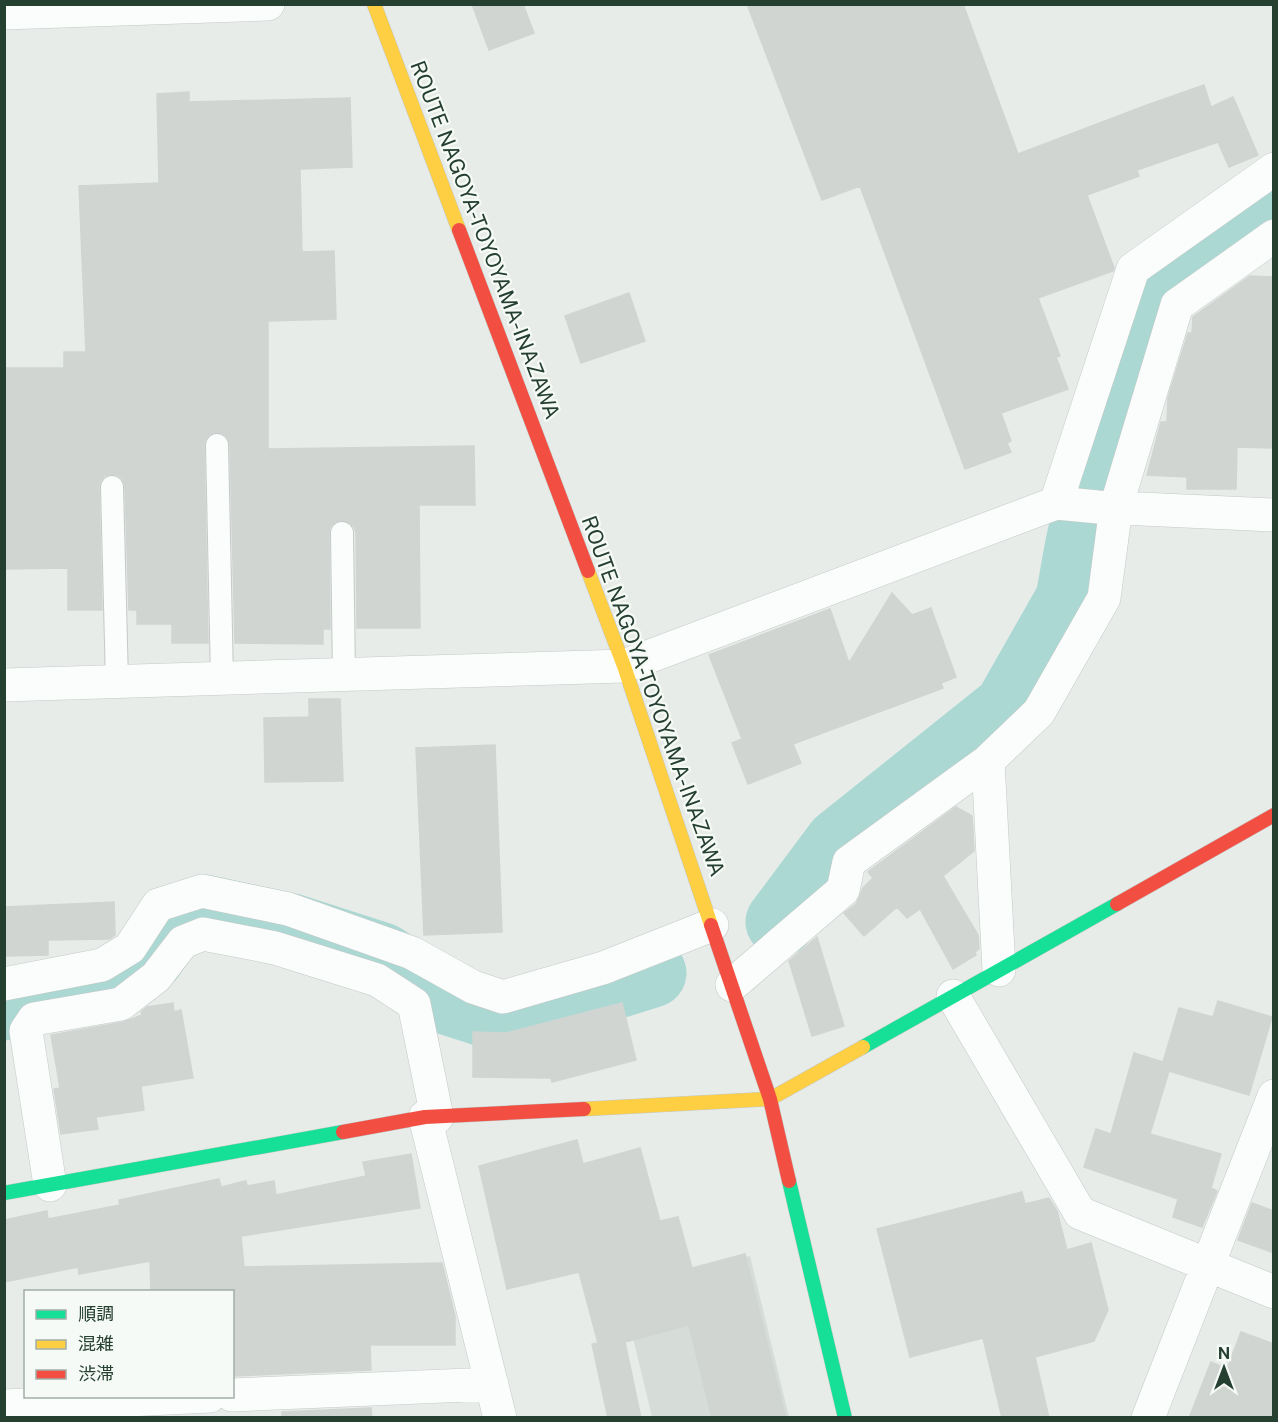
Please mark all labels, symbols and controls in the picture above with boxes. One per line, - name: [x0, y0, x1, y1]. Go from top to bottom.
- street label: ROUTE NAGOYA-TOYOYAMA-INAZAWA: [405, 57, 566, 423]
- street label: ROUTE NAGOYA-TOYOYAMA-INAZAWA: [576, 512, 731, 880]
- legend: [24, 1290, 234, 1398]
- text: 順調: [78, 1303, 114, 1324]
- text: 混雑: [78, 1333, 114, 1354]
- north arrow: [1194, 1338, 1254, 1398]
- text: N: [1218, 1344, 1230, 1363]
- text: 渋滞: [78, 1363, 114, 1384]

